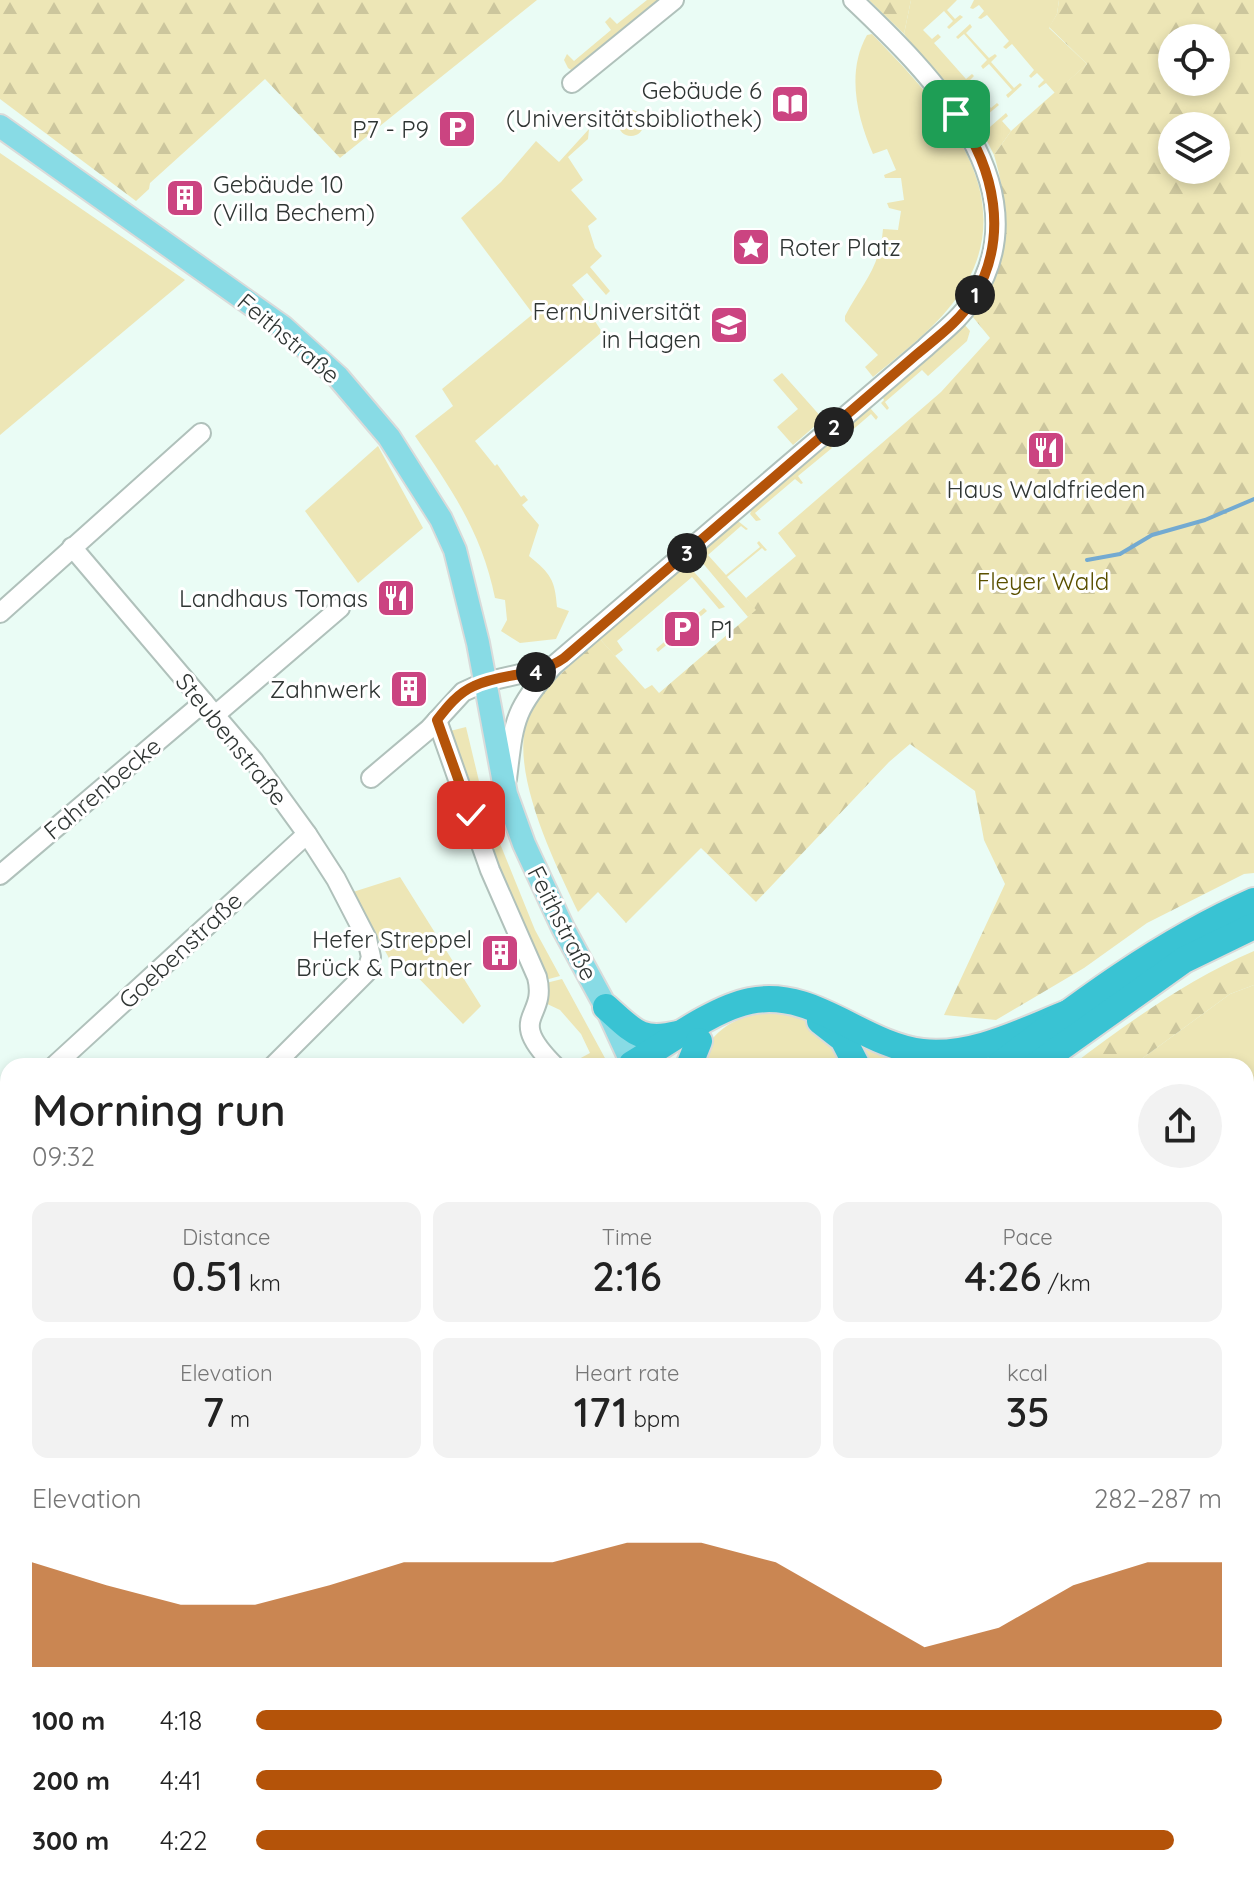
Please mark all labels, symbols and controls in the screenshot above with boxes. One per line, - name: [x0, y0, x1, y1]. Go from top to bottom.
- map controls: [1158, 24, 1230, 184]
- button: locate: [1158, 24, 1230, 96]
- place label: Gebäude 6 (Universitätsbibliothek): [506, 75, 762, 133]
- pin: [922, 80, 990, 148]
- library icon: Gebäude 6 (Universitätsbibliothek): [769, 83, 811, 125]
- icon: arrive: [934, 92, 978, 136]
- parking icon: P7 - P9: [436, 108, 478, 150]
- button: layers: [1158, 112, 1230, 184]
- place label: P7 - P9: [352, 114, 429, 144]
- place label: Gebäude 10 (Villa Bechem): [213, 169, 375, 227]
- building icon: Gebäude 10 (Villa Bechem): [164, 177, 206, 219]
- place icon: Roter Platz: [730, 226, 772, 268]
- place label: Roter Platz: [779, 232, 901, 262]
- pin: 1: [955, 275, 995, 315]
- text: 1: [971, 281, 979, 309]
- street label: Feithstraße: [232, 286, 346, 390]
- place label: FernUniversität in Hagen: [532, 296, 701, 354]
- school or university icon: FernUniversität in Hagen: [708, 304, 750, 346]
- pin: 2: [814, 407, 854, 447]
- text: 2: [828, 413, 840, 441]
- restaurant icon: Haus Waldfrieden: [1025, 429, 1067, 471]
- place label: Haus Waldfrieden: [947, 474, 1145, 504]
- pin: 3: [667, 533, 707, 573]
- text: 3: [681, 539, 693, 567]
- park label: Fleyer Wald: [977, 566, 1109, 596]
- restaurant icon: Landhaus Tomas: [375, 577, 417, 619]
- place label: Landhaus Tomas: [179, 583, 368, 613]
- parking icon: P1: [661, 608, 703, 650]
- place label: P1: [710, 614, 733, 644]
- pin: 4: [516, 652, 556, 692]
- text: 4: [530, 658, 542, 686]
- street label: Steubenstraße: [169, 667, 295, 811]
- building icon: Zahnwerk: [388, 668, 430, 710]
- place label: Zahnwerk: [270, 674, 381, 704]
- street label: Fahrenbecke: [37, 730, 167, 846]
- pin: [437, 781, 505, 849]
- icon: check: [449, 793, 493, 837]
- street label: Feithstraße: [521, 861, 605, 985]
- street label: Goebenstraße: [112, 885, 248, 1015]
- place label: Hefer Streppel Brück & Partner: [296, 924, 472, 982]
- building icon: Hefer Streppel Brück & Partner: [479, 932, 521, 974]
- text: Morning run: [32, 1082, 286, 1137]
- button: share: [1138, 1084, 1222, 1168]
- text: 09:32: [32, 1140, 95, 1173]
- text: Distance: [182, 1223, 270, 1251]
- text: Time: [602, 1223, 652, 1251]
- text: Pace: [1003, 1223, 1053, 1251]
- text: 0.51: [172, 1251, 243, 1301]
- text: 2:16: [592, 1251, 662, 1301]
- text: 4:26: [965, 1251, 1041, 1301]
- text: km: [243, 1269, 281, 1297]
- text: /km: [1041, 1269, 1091, 1297]
- text: Elevation: [180, 1359, 273, 1387]
- text: Heart rate: [575, 1359, 679, 1387]
- text: kcal: [1007, 1359, 1048, 1387]
- text: 7: [203, 1387, 224, 1437]
- text: 171: [574, 1387, 628, 1437]
- text: 35: [1006, 1387, 1050, 1437]
- text: m: [224, 1405, 250, 1433]
- text: bpm: [628, 1405, 680, 1433]
- text: Elevation: [32, 1482, 142, 1515]
- text: 282–287 m: [1094, 1482, 1222, 1515]
- text: 100 m: [32, 1704, 105, 1737]
- text: 4:18: [160, 1704, 202, 1737]
- text: 200 m: [32, 1764, 110, 1797]
- text: 4:41: [160, 1764, 202, 1797]
- text: 300 m: [32, 1824, 109, 1857]
- text: 4:22: [160, 1824, 207, 1857]

